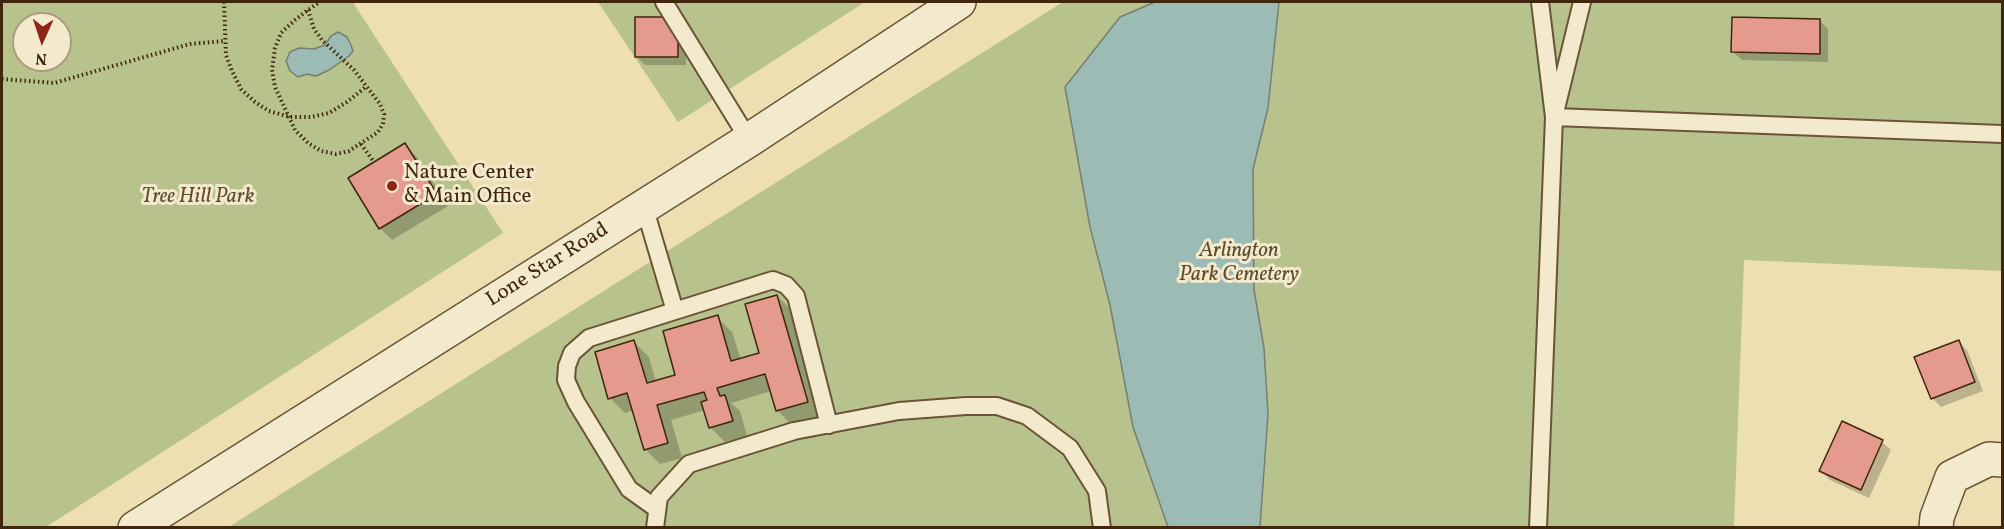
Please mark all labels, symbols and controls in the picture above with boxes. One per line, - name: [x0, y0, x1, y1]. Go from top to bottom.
- north arrow: [12, 12, 72, 72]
- text: N: [35, 47, 48, 69]
- place label: Nature Center & Main Office: [404, 161, 534, 211]
- marker: Nature Center & Main Office: [385, 179, 399, 193]
- park label: Tree Hill Park: [142, 185, 254, 211]
- street label: Lone Star Road: [482, 218, 614, 314]
- park label: Arlington Park Cemetery: [1179, 239, 1299, 289]

